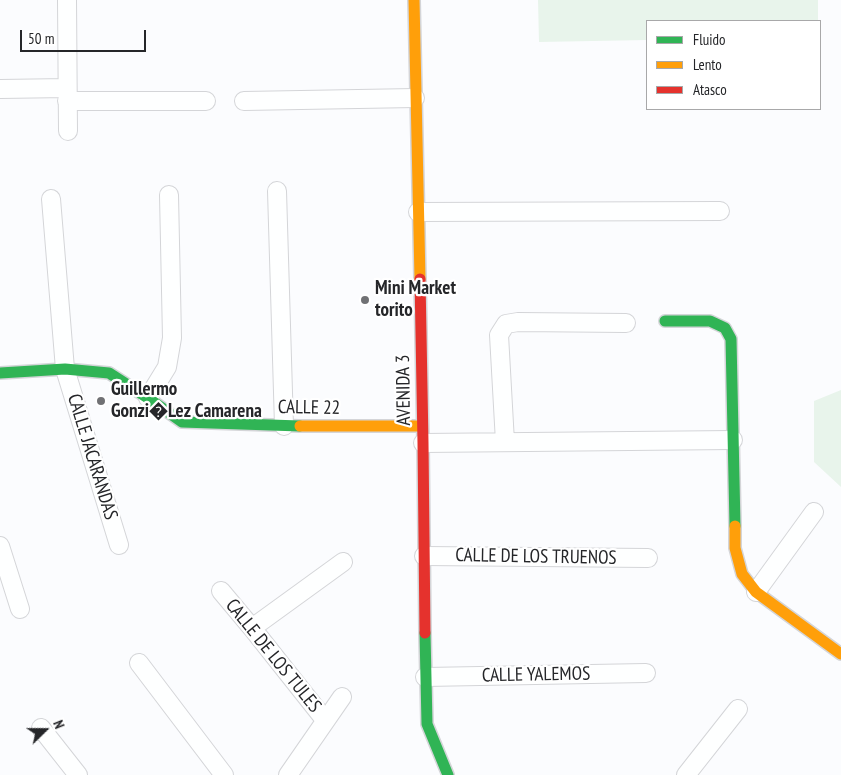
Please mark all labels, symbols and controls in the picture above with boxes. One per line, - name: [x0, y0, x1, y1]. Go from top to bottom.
- scale bar: [22, 20, 149, 52]
- legend: [646, 20, 821, 110]
- text: 50 m: [28, 29, 54, 48]
- text: Fluido: [693, 30, 725, 49]
- text: Lento: [693, 55, 722, 74]
- text: Atasco: [693, 80, 727, 99]
- place label: Mini Market torito: [375, 278, 456, 322]
- marker: Mini Market torito: [359, 294, 371, 306]
- street label: AVENIDA 3: [392, 354, 416, 426]
- place label: Guillermo Gonzi�Lez Camarena: [111, 379, 262, 423]
- street label: CALLE JACARANDAS: [62, 391, 122, 523]
- marker: Guillermo Gonzi�Lez Camarena: [95, 395, 107, 407]
- street label: CALLE 22: [278, 396, 340, 420]
- street label: CALLE DE LOS TRUENOS: [455, 544, 617, 570]
- street label: CALLE DE LOS TULES: [220, 595, 326, 717]
- street label: CALLE YALEMOS: [482, 663, 590, 687]
- north arrow: [20, 705, 70, 755]
- text: N: [49, 718, 69, 731]

